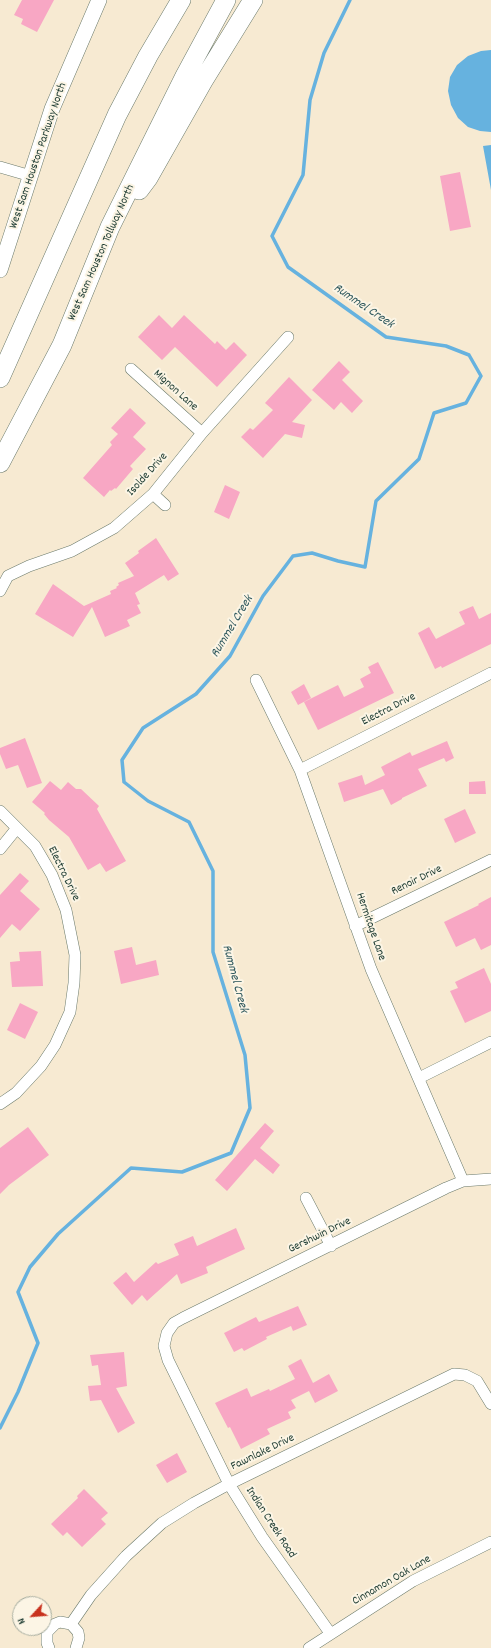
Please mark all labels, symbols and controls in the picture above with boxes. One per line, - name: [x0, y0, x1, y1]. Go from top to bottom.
- street label: West Sam Houston Parkway North: [7, 81, 71, 231]
- street label: West Sam Houston Tollway North: [65, 183, 139, 323]
- water label: Rummel Creek: [330, 281, 396, 333]
- street label: Mignon Lane: [150, 367, 200, 415]
- street label: Isolde Drive: [125, 450, 171, 500]
- water label: Rummel Creek: [208, 593, 258, 661]
- street label: Electra Drive: [360, 690, 418, 730]
- street label: Electra Drive: [44, 844, 82, 904]
- street label: Renoir Drive: [389, 863, 445, 899]
- street label: Hermitage Lane: [352, 891, 388, 963]
- water label: Rummel Creek: [217, 943, 251, 1015]
- street label: Gershwin Drive: [286, 1215, 354, 1257]
- street label: Fawnlake Drive: [229, 1431, 297, 1475]
- street label: Indian Creek Road: [242, 1485, 298, 1561]
- street label: Cinnamon Oak Lane: [350, 1553, 434, 1609]
- north arrow: [12, 1596, 52, 1636]
- text: N: [14, 1615, 30, 1627]

